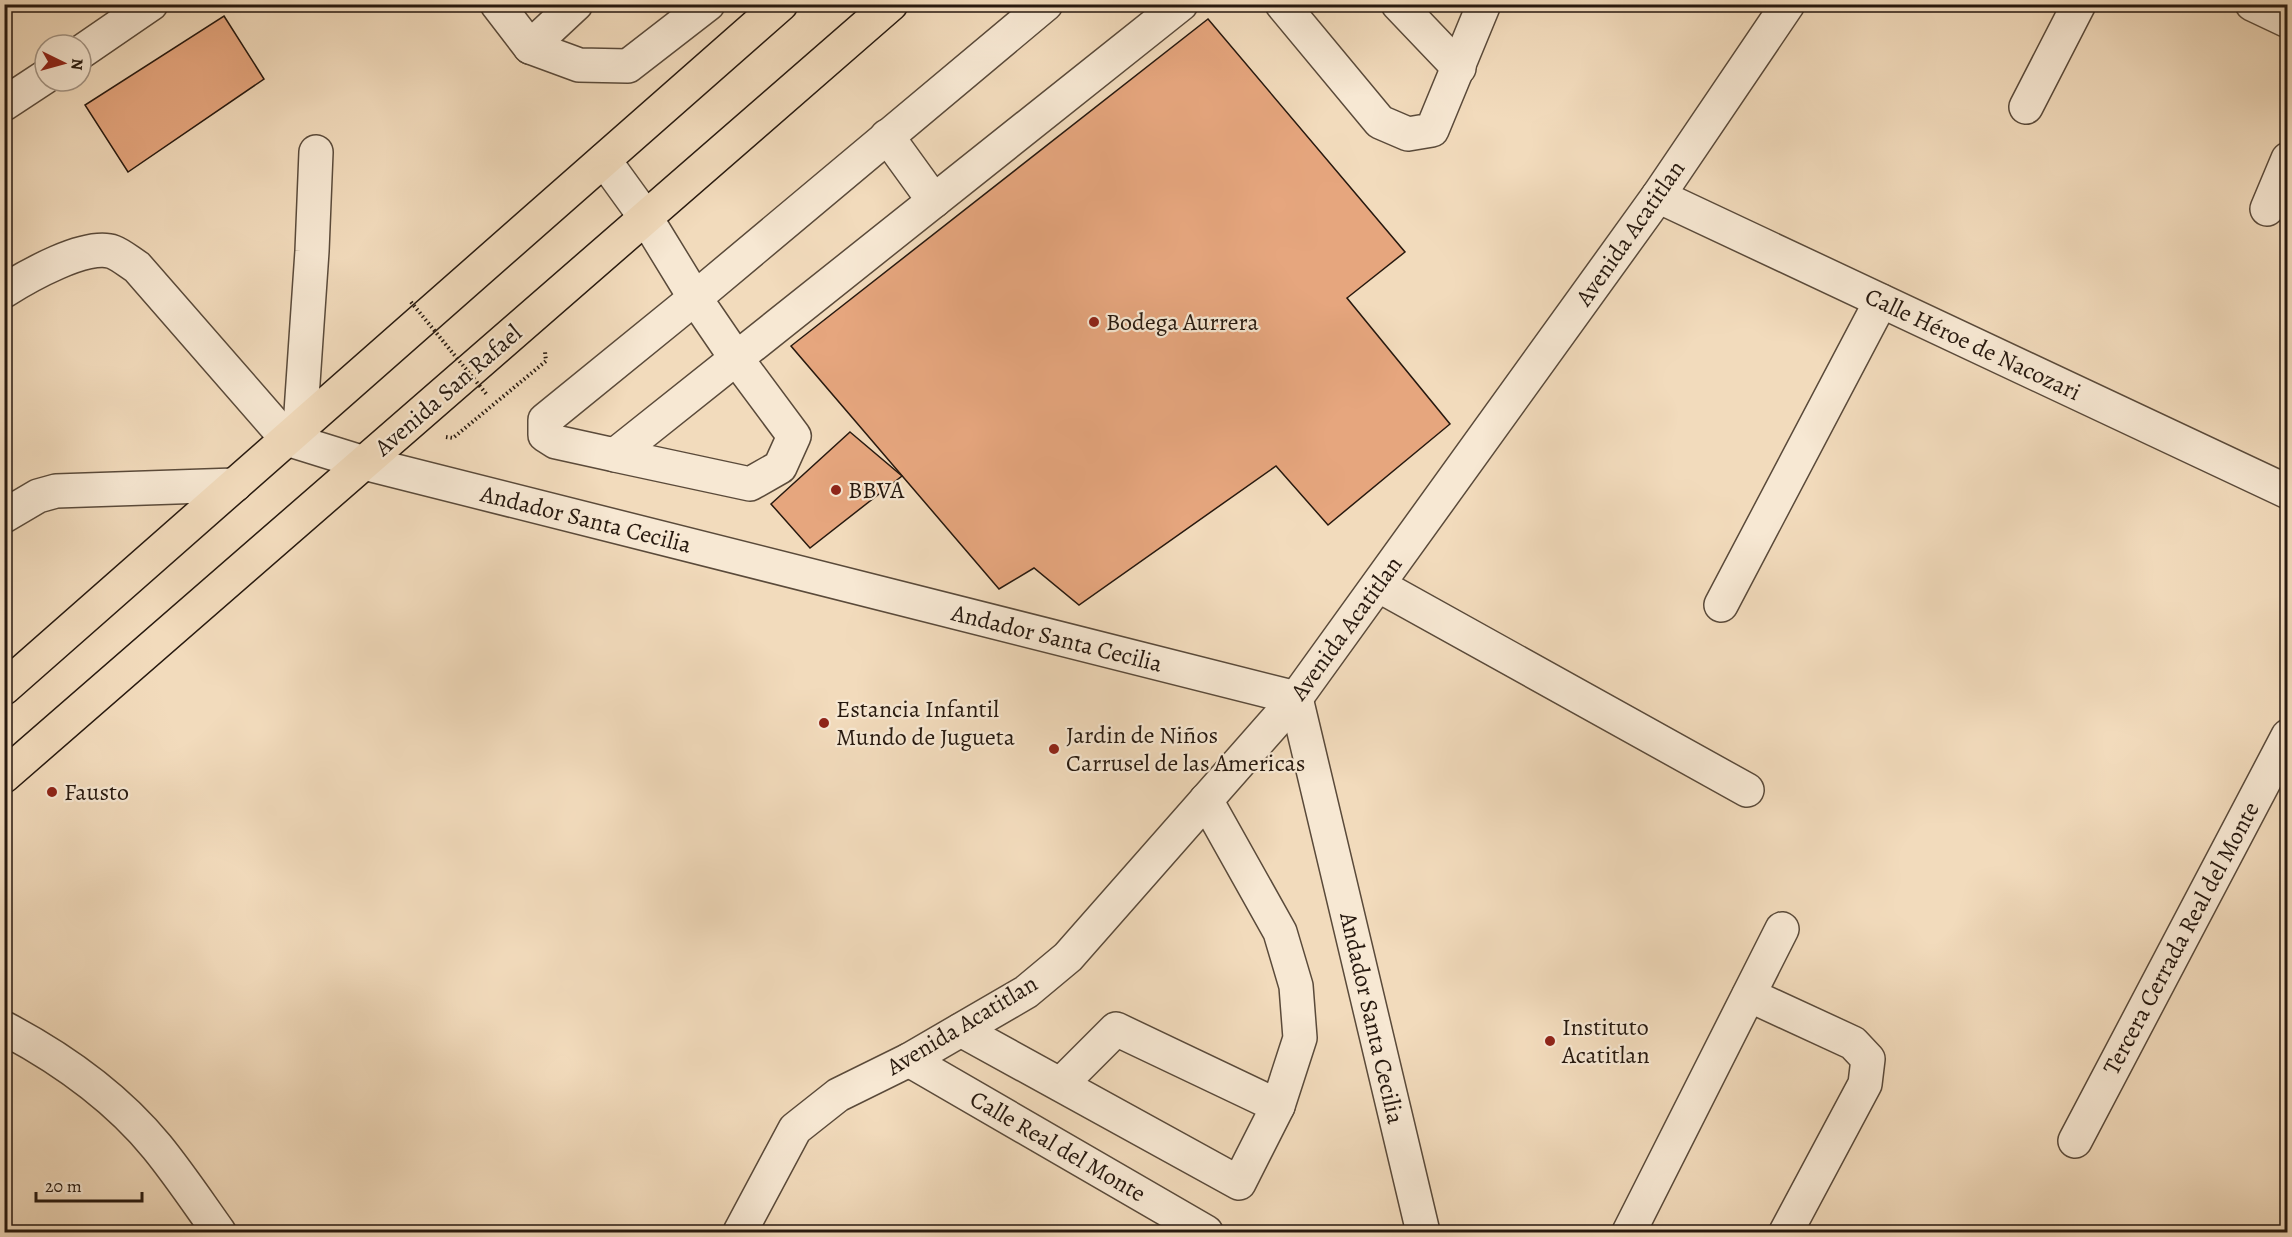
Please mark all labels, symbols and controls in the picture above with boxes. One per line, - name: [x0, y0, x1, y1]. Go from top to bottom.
- north arrow: [33, 33, 93, 93]
- text: N: [65, 57, 88, 71]
- street label: Avenida Acatitlan: [1567, 154, 1692, 313]
- street label: Calle Héroe de Nacozari: [1860, 280, 2086, 408]
- place label: Bodega Aurrera: [1106, 306, 1259, 338]
- marker: Bodega Aurrera: [1087, 315, 1101, 329]
- street label: Avenida San Rafael: [367, 317, 529, 464]
- place label: BBVA: [848, 474, 905, 506]
- street label: Andador Santa Cecilia: [476, 477, 695, 561]
- marker: BBVA: [829, 483, 843, 497]
- street label: Avenida Acatitlan: [1282, 549, 1409, 707]
- street label: Andador Santa Cecilia: [947, 596, 1166, 680]
- place label: Estancia Infantil Mundo de Jugueta: [836, 693, 1016, 753]
- marker: Estancia Infantil Mundo de Jugueta: [817, 716, 831, 730]
- place label: Jardin de Niños Carrusel de las Americas: [1066, 719, 1305, 779]
- marker: Jardin de Niños Carrusel de las Americas: [1047, 742, 1061, 756]
- place label: Fausto: [64, 776, 129, 808]
- marker: Fausto: [45, 785, 59, 799]
- street label: Tercera Cerrada Real del Monte: [2095, 796, 2267, 1080]
- street label: Andador Santa Cecilia: [1332, 908, 1412, 1128]
- street label: Avenida Acatitlan: [880, 967, 1043, 1083]
- place label: Instituto Acatitlan: [1561, 1011, 1650, 1071]
- marker: Instituto Acatitlan: [1543, 1034, 1557, 1048]
- street label: Calle Real del Monte: [964, 1083, 1152, 1209]
- scale bar: [36, 1165, 142, 1203]
- text: 20 m: [45, 1174, 82, 1198]

